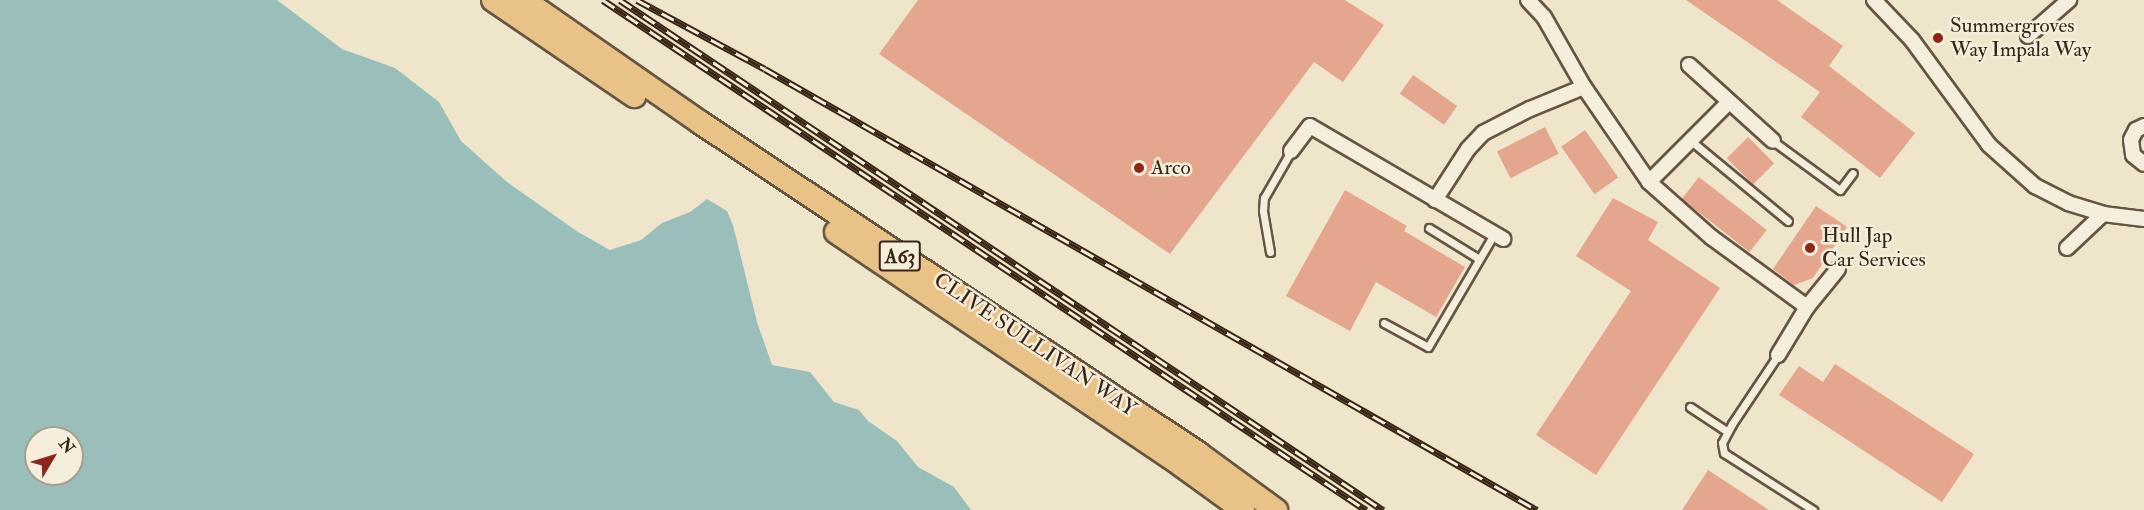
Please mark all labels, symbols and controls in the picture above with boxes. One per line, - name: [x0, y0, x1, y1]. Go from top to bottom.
- place label: Summergroves Way Impala Way: [1950, 13, 2091, 63]
- marker: Summergroves Way Impala Way: [1931, 31, 1945, 45]
- place label: Arco: [1151, 155, 1191, 181]
- marker: Arco: [1132, 161, 1146, 175]
- place label: Hull Jap Car Services: [1822, 223, 1926, 273]
- road number: A63: [878, 239, 922, 273]
- marker: Hull Jap Car Services: [1803, 241, 1817, 255]
- street label: CLIVE SULLIVAN WAY: [929, 268, 1141, 422]
- north arrow: [24, 426, 84, 486]
- text: N: [54, 434, 79, 458]

